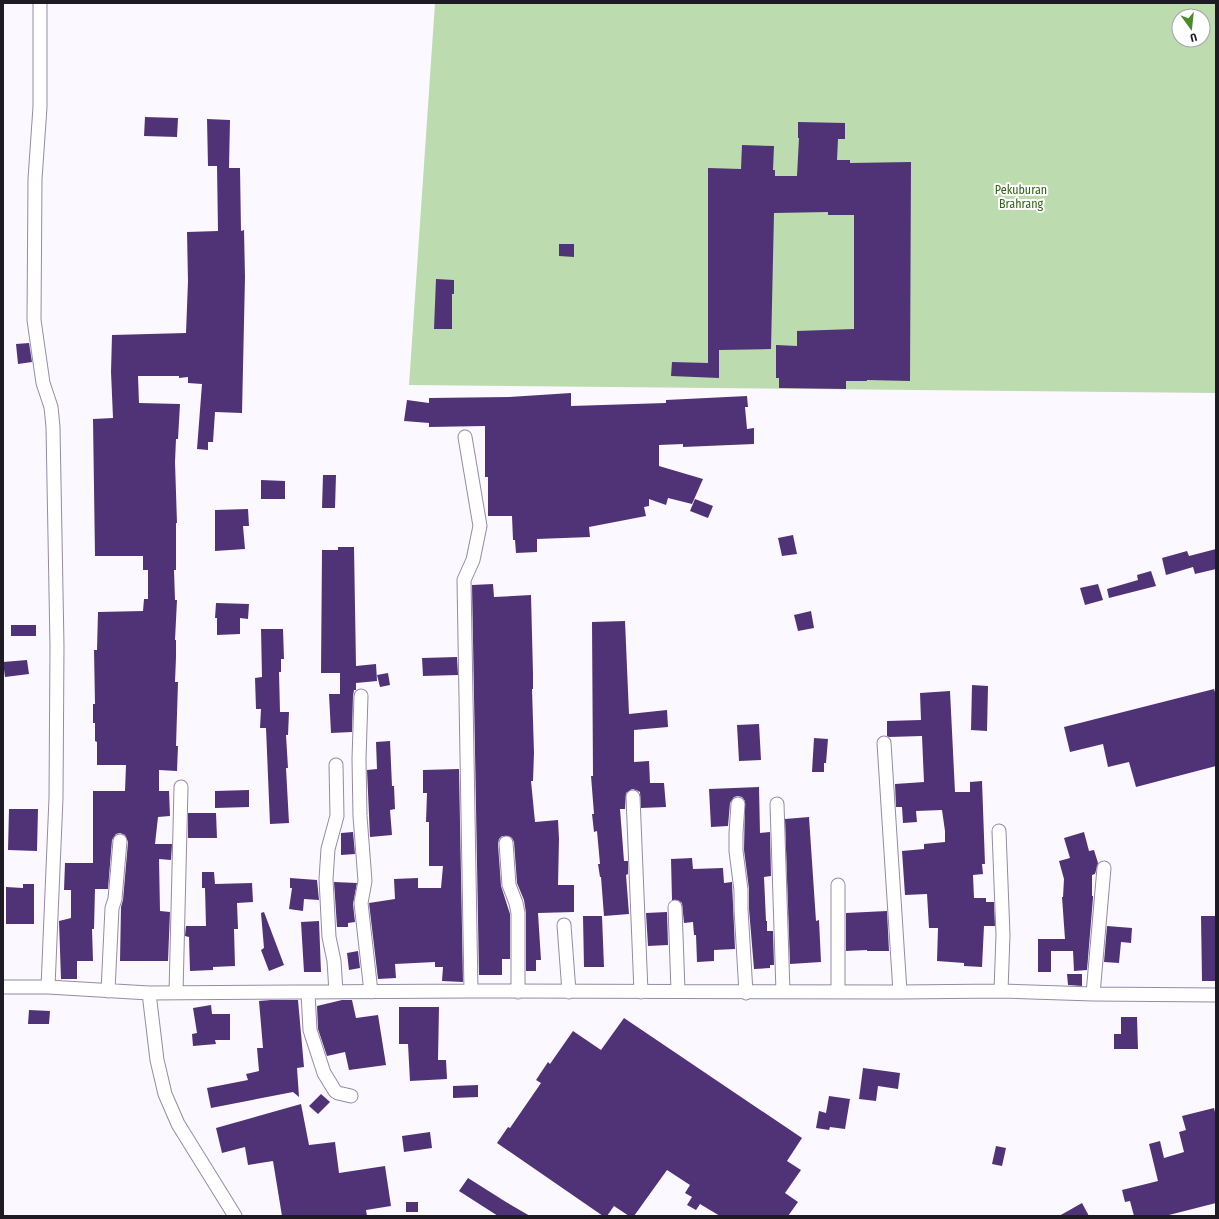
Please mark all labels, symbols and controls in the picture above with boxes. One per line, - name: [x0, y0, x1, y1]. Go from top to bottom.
- north arrow: [1171, 8, 1211, 48]
- text: U: [1189, 30, 1198, 44]
- park label: Pekuburan Brahrang: [995, 183, 1047, 211]

